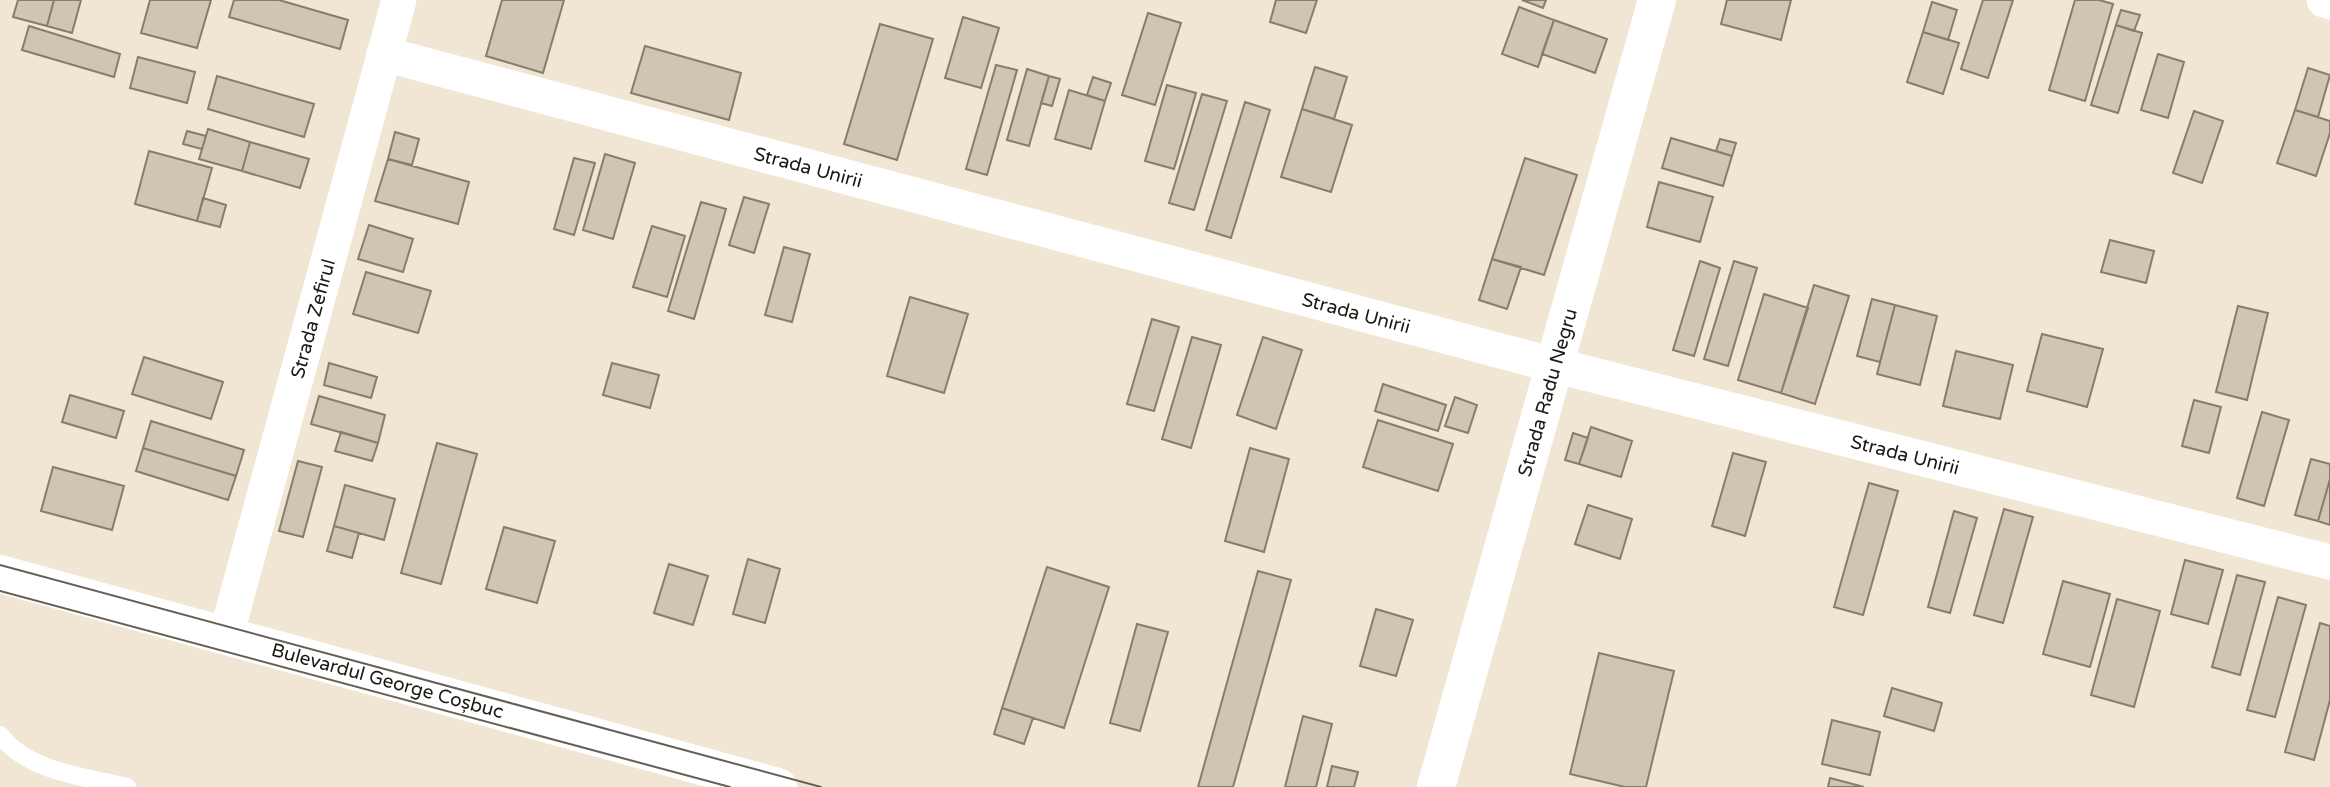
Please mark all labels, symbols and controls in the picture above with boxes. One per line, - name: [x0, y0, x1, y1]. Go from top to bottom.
- street label: Strada Unirii: [751, 143, 865, 193]
- street label: Strada Zefirul: [287, 257, 340, 381]
- street label: Strada Unirii: [1299, 288, 1413, 338]
- street label: Strada Radu Negru: [1514, 306, 1582, 479]
- street label: Strada Unirii: [1848, 431, 1962, 479]
- street label: Bulevardul George Coșbuc: [269, 639, 506, 723]

